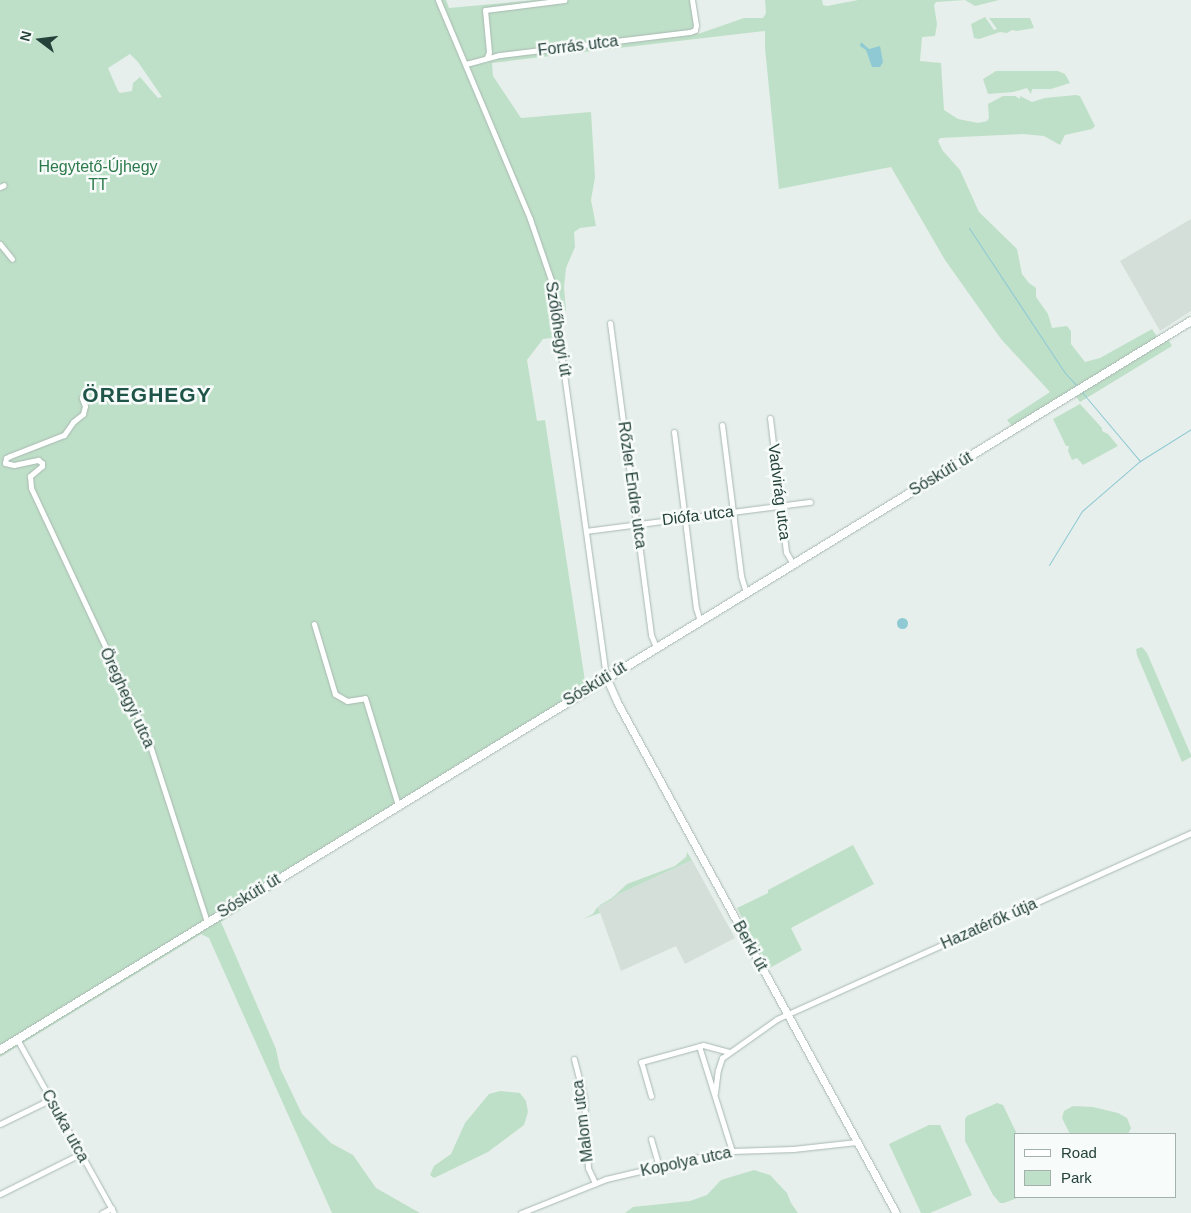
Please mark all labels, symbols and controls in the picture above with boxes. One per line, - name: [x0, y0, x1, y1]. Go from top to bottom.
- north arrow: [15, 15, 65, 65]
- text: N: [16, 29, 35, 43]
- street label: Forrás utca: [537, 32, 619, 60]
- park label: Hegytető-Újhegy TT: [38, 157, 158, 195]
- street label: Szőlőhegyi út: [541, 280, 575, 378]
- district label: ÖREGHEGY: [81, 382, 213, 408]
- street label: Rőzler Endre utca: [614, 420, 650, 550]
- street label: Vadvirág utca: [764, 443, 794, 541]
- street label: Sóskúti út: [906, 448, 976, 500]
- street label: Diófa utca: [661, 502, 735, 530]
- street label: Öreghegyi utca: [95, 645, 159, 751]
- street label: Sóskúti út: [560, 658, 630, 710]
- street label: Sóskúti út: [214, 870, 284, 922]
- street label: Hazatérők útja: [938, 894, 1040, 954]
- street label: Berki út: [728, 918, 772, 974]
- street label: Malom utca: [568, 1079, 598, 1163]
- street label: Csuka utca: [37, 1086, 93, 1166]
- legend: [1014, 1133, 1176, 1198]
- street label: Kopolya utca: [639, 1143, 733, 1181]
- text: Road: [1061, 1144, 1097, 1161]
- text: Park: [1061, 1169, 1092, 1186]

